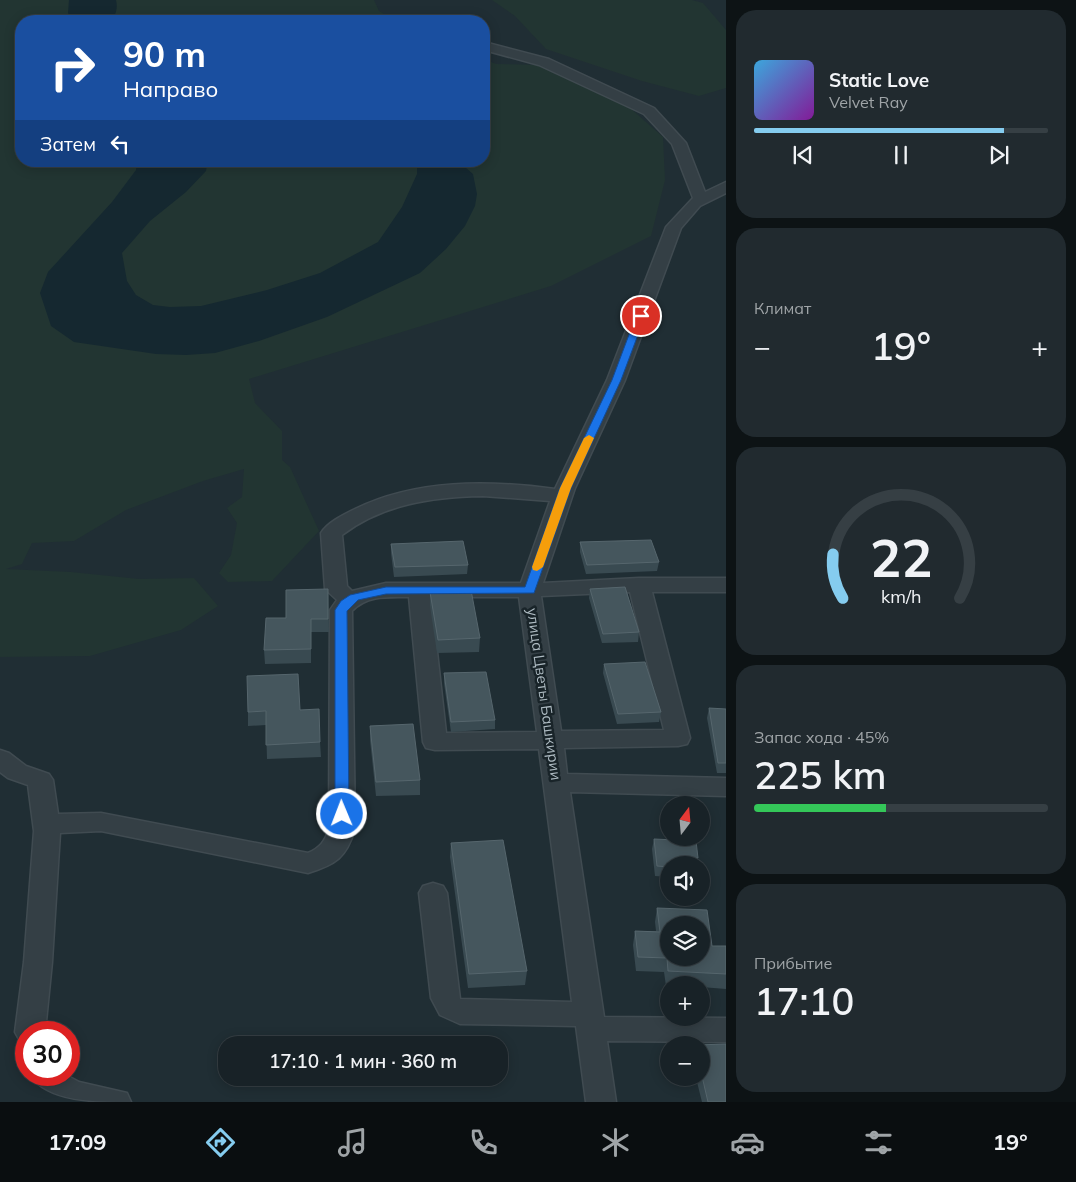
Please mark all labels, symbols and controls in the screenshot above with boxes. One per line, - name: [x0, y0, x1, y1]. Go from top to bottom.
- text: 90 m: [123, 32, 206, 76]
- icon: right: [40, 35, 105, 100]
- text: Static Love: [829, 68, 929, 92]
- text: Направо: [123, 75, 218, 103]
- text: Velvet Ray: [829, 92, 908, 112]
- icon: left: [106, 130, 134, 158]
- text: Затем: [40, 132, 96, 156]
- icon: previous: [789, 141, 817, 169]
- icon: pause: [887, 141, 915, 169]
- icon: next: [985, 141, 1013, 169]
- pin: [620, 295, 662, 337]
- text: Климат: [754, 298, 811, 318]
- icon: arrive: [627, 302, 655, 330]
- text: 19°: [871, 322, 931, 370]
- text: −: [754, 329, 771, 364]
- text: +: [1031, 329, 1048, 364]
- text: 22: [870, 525, 932, 590]
- text: km/h: [881, 585, 921, 607]
- street label: улица Цветы Башкирии: [523, 607, 566, 781]
- text: Запас хода · 45%: [754, 727, 889, 747]
- text: 225 km: [754, 751, 887, 799]
- position arrow: [315, 787, 367, 839]
- north arrow: [660, 796, 710, 846]
- map controls: [660, 796, 710, 1086]
- button: sound: [660, 856, 710, 906]
- button: layers: [660, 916, 710, 966]
- text: Прибытие: [754, 953, 832, 973]
- button: +: [660, 976, 710, 1026]
- text: 17:10: [754, 977, 854, 1025]
- speed limit sign: 30: [15, 1021, 80, 1086]
- button: −: [660, 1036, 710, 1086]
- text: 17:10 · 1 мин · 360 m: [269, 1049, 457, 1073]
- icon: directions: [203, 1125, 238, 1160]
- icon: music: [335, 1125, 370, 1160]
- icon: phone: [466, 1125, 501, 1160]
- icon: climate: [598, 1125, 633, 1160]
- icon: car: [730, 1125, 765, 1160]
- icon: filters: [861, 1125, 896, 1160]
- text: 17:09: [48, 1128, 107, 1156]
- text: 19°: [993, 1128, 1028, 1156]

